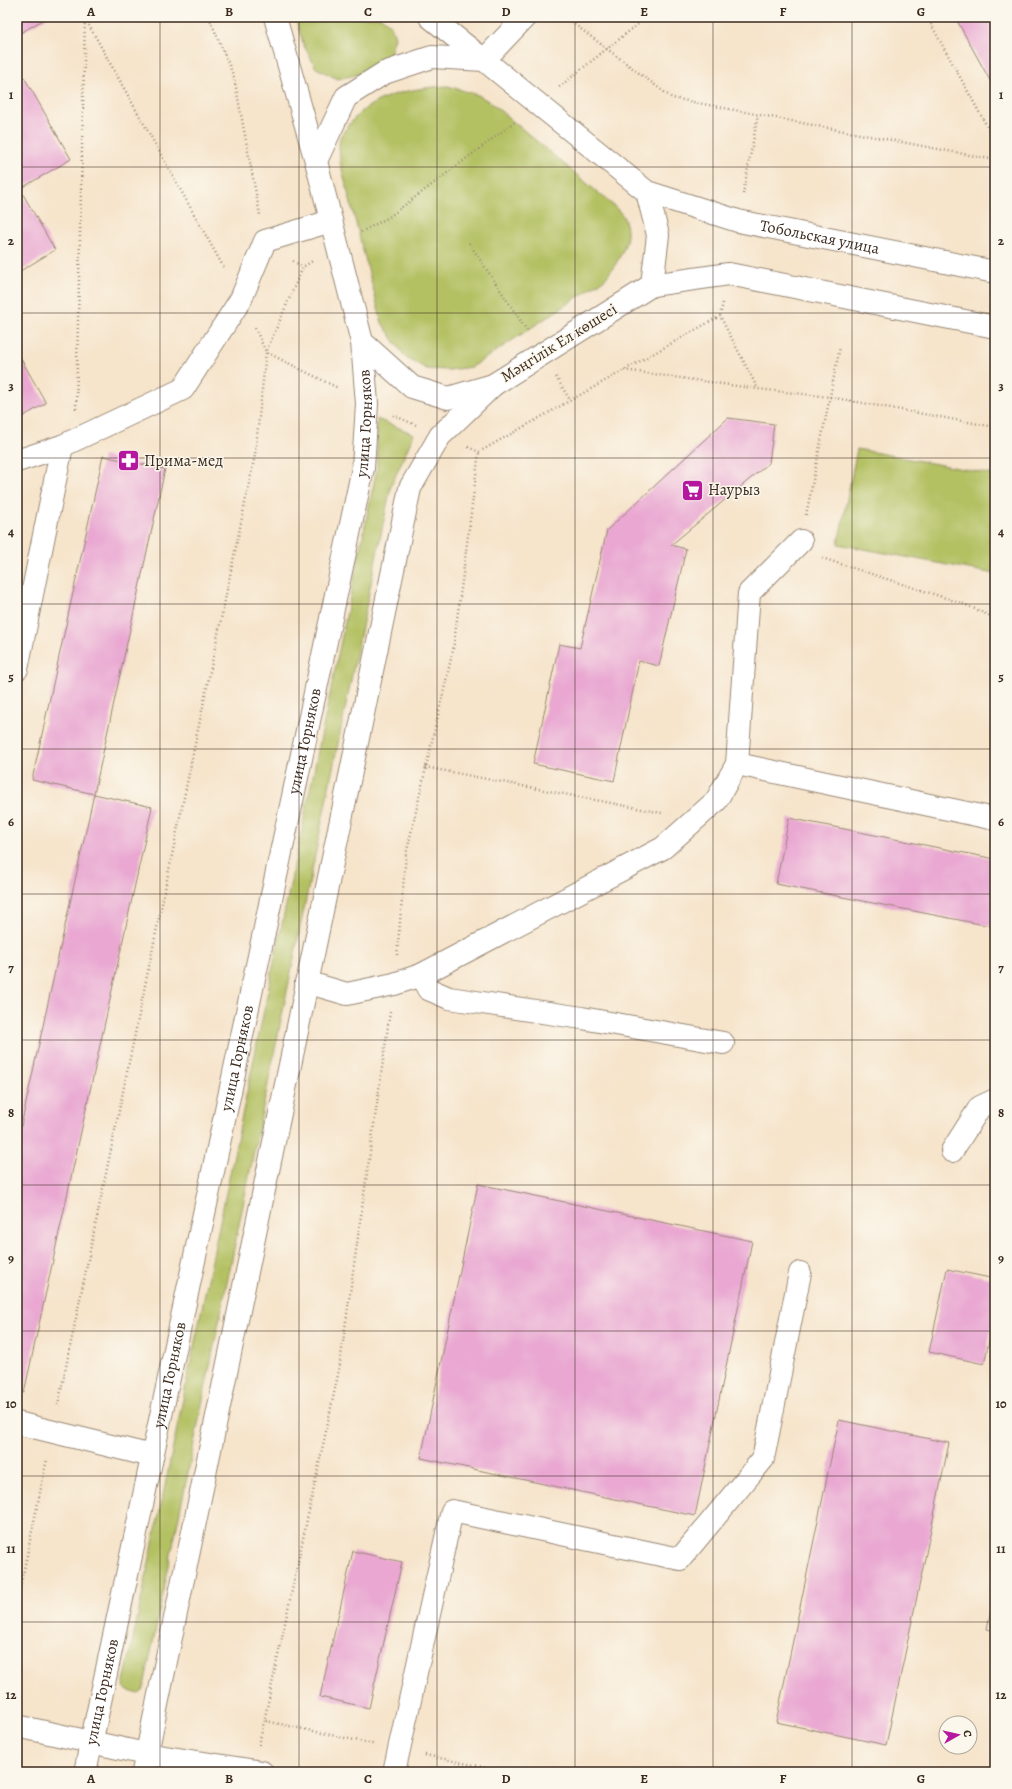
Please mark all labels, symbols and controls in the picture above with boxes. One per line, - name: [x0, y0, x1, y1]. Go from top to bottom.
- text: A: [86, 3, 96, 20]
- text: B: [225, 3, 233, 20]
- text: C: [364, 3, 372, 20]
- text: D: [501, 3, 511, 20]
- text: E: [640, 3, 648, 20]
- text: F: [780, 3, 787, 20]
- text: G: [917, 3, 925, 20]
- text: 1: [9, 86, 14, 103]
- text: 1: [999, 86, 1004, 103]
- street label: Тобольская улица: [758, 215, 882, 260]
- text: 2: [8, 232, 15, 249]
- text: 2: [998, 232, 1005, 249]
- street label: Мәңгілік Ел көшесі: [497, 298, 621, 388]
- street label: улица Горняков: [350, 369, 378, 480]
- text: 3: [8, 377, 14, 394]
- text: 3: [998, 377, 1004, 394]
- pharmacy icon: Прима-мед: [115, 448, 141, 474]
- place label: Прима-мед: [144, 450, 223, 472]
- supermarket icon: Наурыз: [680, 477, 706, 503]
- place label: Наурыз: [708, 479, 760, 501]
- text: 4: [8, 523, 14, 540]
- text: 4: [998, 523, 1004, 540]
- text: 5: [8, 668, 14, 685]
- text: 5: [998, 668, 1004, 685]
- street label: улица Горняков: [283, 686, 327, 797]
- text: 6: [8, 813, 14, 830]
- text: 6: [998, 813, 1004, 830]
- text: 7: [8, 959, 14, 976]
- text: 7: [998, 959, 1004, 976]
- street label: улица Горняков: [215, 1003, 259, 1114]
- text: 8: [8, 1104, 14, 1121]
- text: 8: [998, 1104, 1004, 1121]
- text: 9: [8, 1250, 14, 1267]
- text: 9: [998, 1250, 1004, 1267]
- street label: улица Горняков: [147, 1320, 192, 1431]
- text: 10: [5, 1395, 17, 1412]
- text: 10: [995, 1395, 1007, 1412]
- text: 11: [6, 1540, 16, 1557]
- text: 11: [996, 1540, 1006, 1557]
- street label: улица Горняков: [80, 1637, 124, 1748]
- text: 12: [6, 1686, 17, 1703]
- text: 12: [996, 1686, 1007, 1703]
- north arrow: [938, 1715, 978, 1755]
- text: С: [960, 1729, 975, 1738]
- text: A: [86, 1770, 96, 1787]
- text: B: [225, 1770, 233, 1787]
- text: C: [364, 1770, 372, 1787]
- text: D: [501, 1770, 511, 1787]
- text: E: [640, 1770, 648, 1787]
- text: F: [780, 1770, 787, 1787]
- text: G: [917, 1770, 925, 1787]

